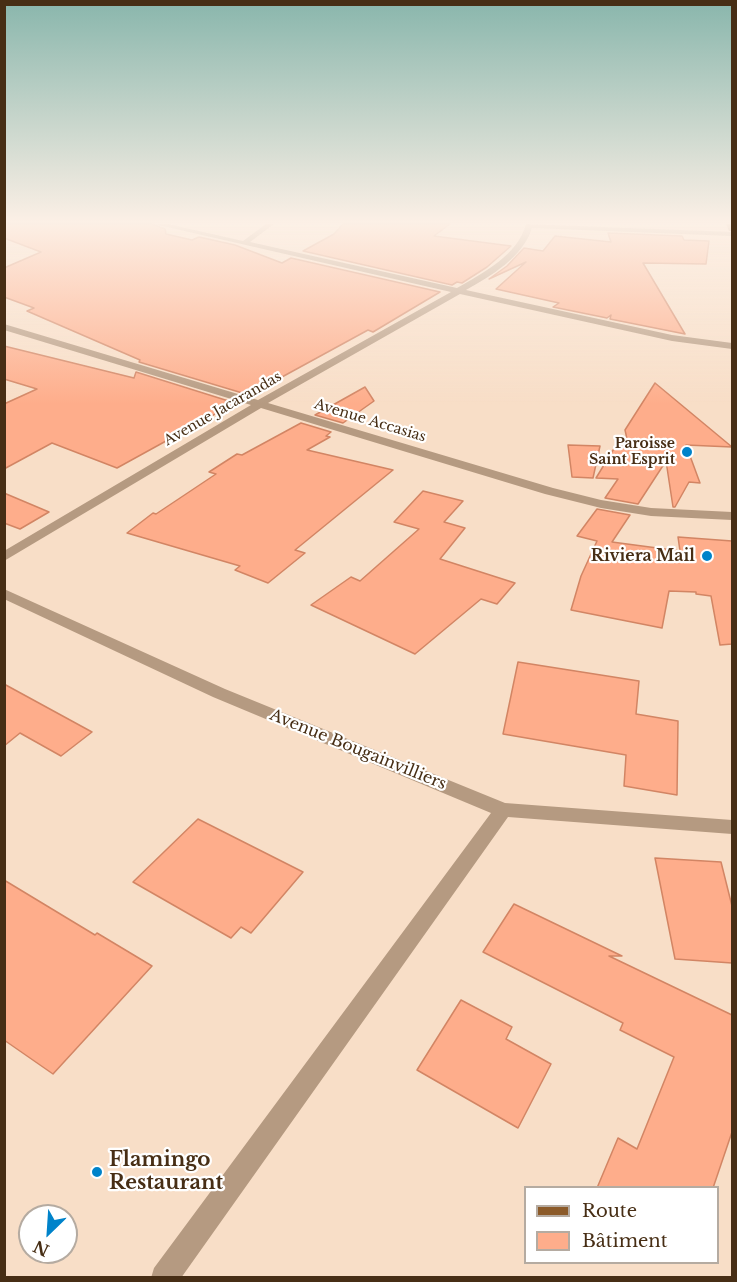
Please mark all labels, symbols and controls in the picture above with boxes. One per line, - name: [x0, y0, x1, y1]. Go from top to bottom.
- street label: Avenue Jacarandas: [161, 368, 285, 450]
- street label: Avenue Accasias: [312, 396, 428, 446]
- place label: Paroisse Saint Esprit: [589, 436, 675, 468]
- marker: Paroisse Saint Esprit: [680, 445, 694, 459]
- place label: Riviera Mail: [591, 546, 695, 566]
- marker: Riviera Mail: [700, 549, 714, 563]
- street label: Avenue Bougainvilliers: [267, 706, 449, 794]
- place label: Flamingo Restaurant: [109, 1148, 223, 1195]
- marker: Flamingo Restaurant: [90, 1165, 104, 1179]
- legend: [524, 1186, 719, 1264]
- text: Route: [582, 1200, 637, 1222]
- north arrow: [18, 1204, 78, 1264]
- text: Bâtiment: [582, 1230, 668, 1252]
- text: N: [30, 1236, 52, 1261]

